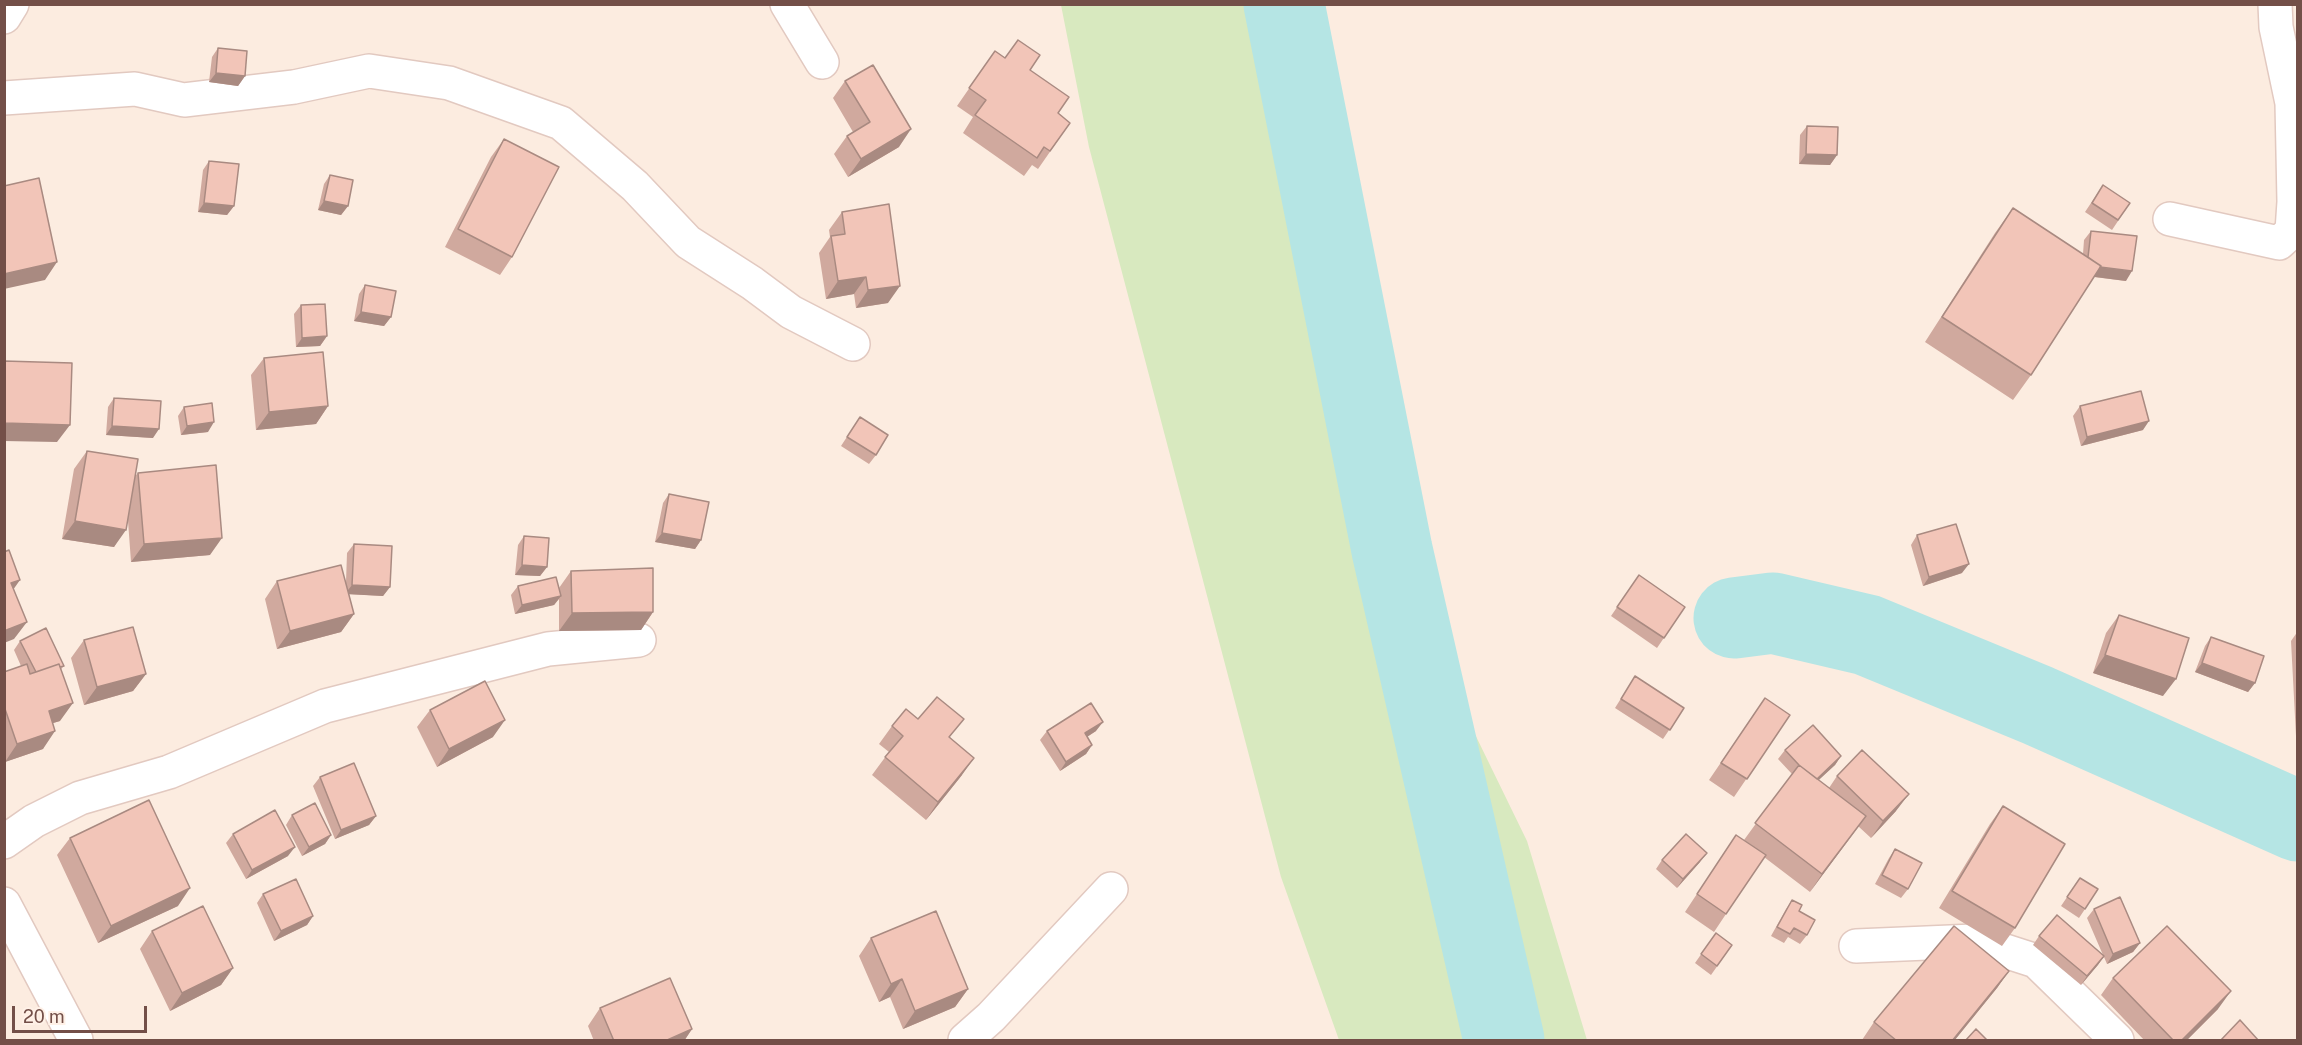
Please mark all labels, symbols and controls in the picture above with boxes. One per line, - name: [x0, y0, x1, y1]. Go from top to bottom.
- scale bar: [15, 994, 150, 1032]
- text: 20 m: [23, 1006, 65, 1027]

